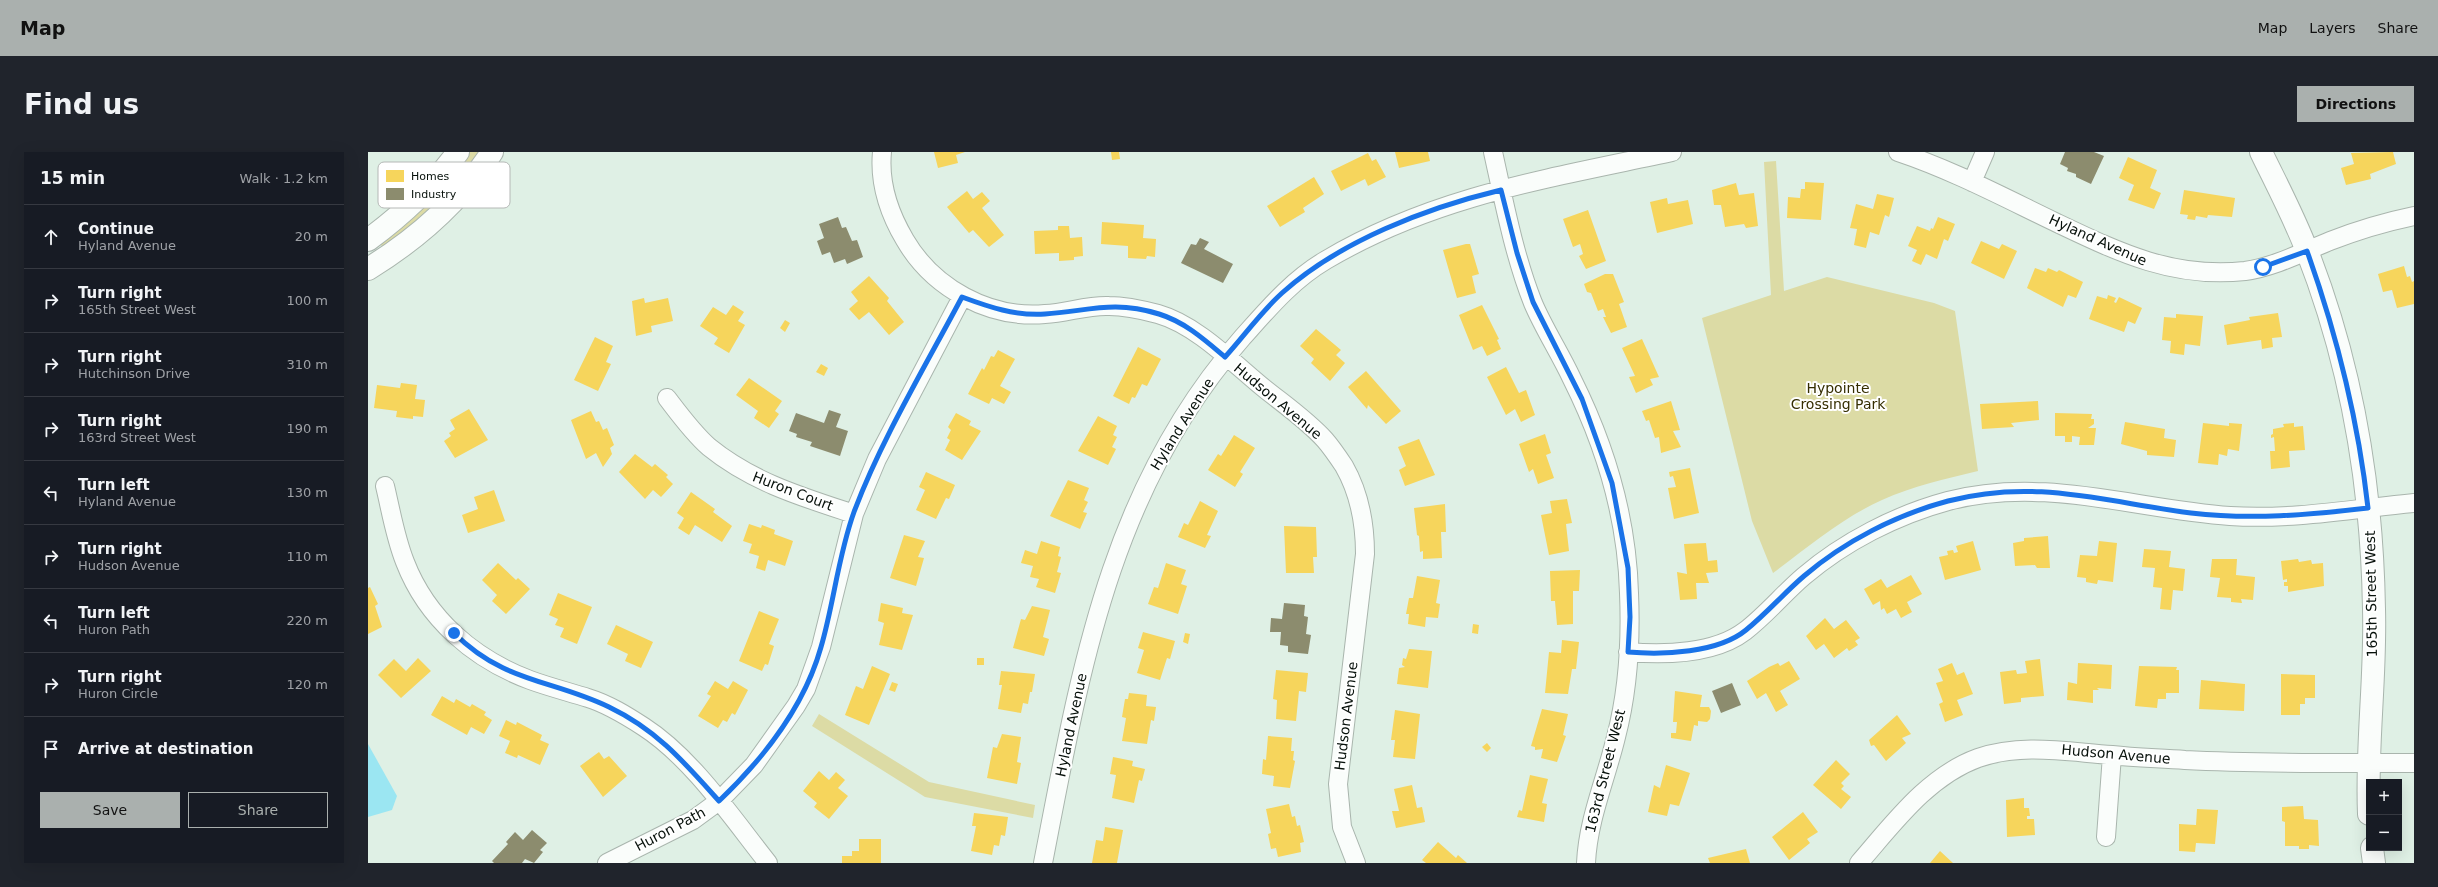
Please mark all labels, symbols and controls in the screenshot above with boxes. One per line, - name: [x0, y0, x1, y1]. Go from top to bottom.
- text: Map: [20, 17, 65, 39]
- text: Map: [2258, 20, 2287, 36]
- text: Layers: [2309, 20, 2356, 36]
- text: Share: [2378, 20, 2418, 36]
- button: Directions: [2297, 86, 2414, 122]
- text: Find us: [24, 88, 139, 121]
- legend: [378, 162, 510, 208]
- text: 15 min: [40, 168, 105, 188]
- text: Homes: [411, 170, 449, 183]
- text: Walk · 1.2 km: [239, 171, 328, 186]
- text: Industry: [411, 188, 457, 201]
- street label: Hyland Avenue: [2047, 211, 2149, 269]
- text: Continue: [78, 220, 154, 238]
- icon: ahead: [40, 226, 62, 248]
- text: 20 m: [295, 229, 328, 244]
- text: Hyland Avenue: [78, 238, 176, 253]
- route start: [2254, 258, 2272, 276]
- text: Turn right: [78, 284, 162, 302]
- icon: right: [40, 290, 62, 312]
- text: 100 m: [286, 293, 328, 308]
- text: 165th Street West: [78, 302, 196, 317]
- text: Turn right: [78, 348, 162, 366]
- icon: right: [40, 354, 62, 376]
- text: 310 m: [286, 357, 328, 372]
- street label: Hudson Avenue: [1231, 360, 1325, 442]
- text: Hutchinson Drive: [78, 366, 190, 381]
- street label: Hyland Avenue: [1147, 375, 1217, 473]
- park label: Hypointe Crossing Park: [1791, 380, 1886, 412]
- text: Turn right: [78, 412, 162, 430]
- icon: right: [40, 418, 62, 440]
- text: 190 m: [286, 421, 328, 436]
- text: 163rd Street West: [78, 430, 196, 445]
- street label: Huron Court: [750, 468, 836, 514]
- text: Turn left: [78, 476, 150, 494]
- icon: left: [40, 482, 62, 504]
- text: 130 m: [286, 485, 328, 500]
- text: Hyland Avenue: [78, 494, 176, 509]
- street label: 165th Street West: [2362, 530, 2380, 658]
- text: Turn right: [78, 540, 162, 558]
- icon: right: [40, 546, 62, 568]
- text: 110 m: [286, 549, 328, 564]
- text: Hudson Avenue: [78, 558, 180, 573]
- text: Turn left: [78, 604, 150, 622]
- icon: left: [40, 610, 62, 632]
- text: 220 m: [286, 613, 328, 628]
- text: Huron Path: [78, 622, 150, 637]
- route end: [445, 624, 463, 642]
- street label: Hudson Avenue: [1331, 661, 1361, 771]
- text: Turn right: [78, 668, 162, 686]
- street label: Hyland Avenue: [1052, 672, 1090, 778]
- icon: right: [40, 674, 62, 696]
- text: 120 m: [286, 677, 328, 692]
- text: Huron Circle: [78, 686, 158, 701]
- street label: 163rd Street West: [1582, 707, 1628, 835]
- icon: arrive: [40, 738, 62, 760]
- text: Arrive at destination: [78, 740, 253, 758]
- street label: Hudson Avenue: [2061, 741, 2171, 767]
- map controls: [2366, 779, 2402, 851]
- button: +: [2366, 779, 2402, 815]
- button: Save: [40, 792, 180, 828]
- button: Share: [188, 792, 328, 828]
- street label: Huron Path: [632, 804, 708, 854]
- button: −: [2366, 815, 2402, 851]

